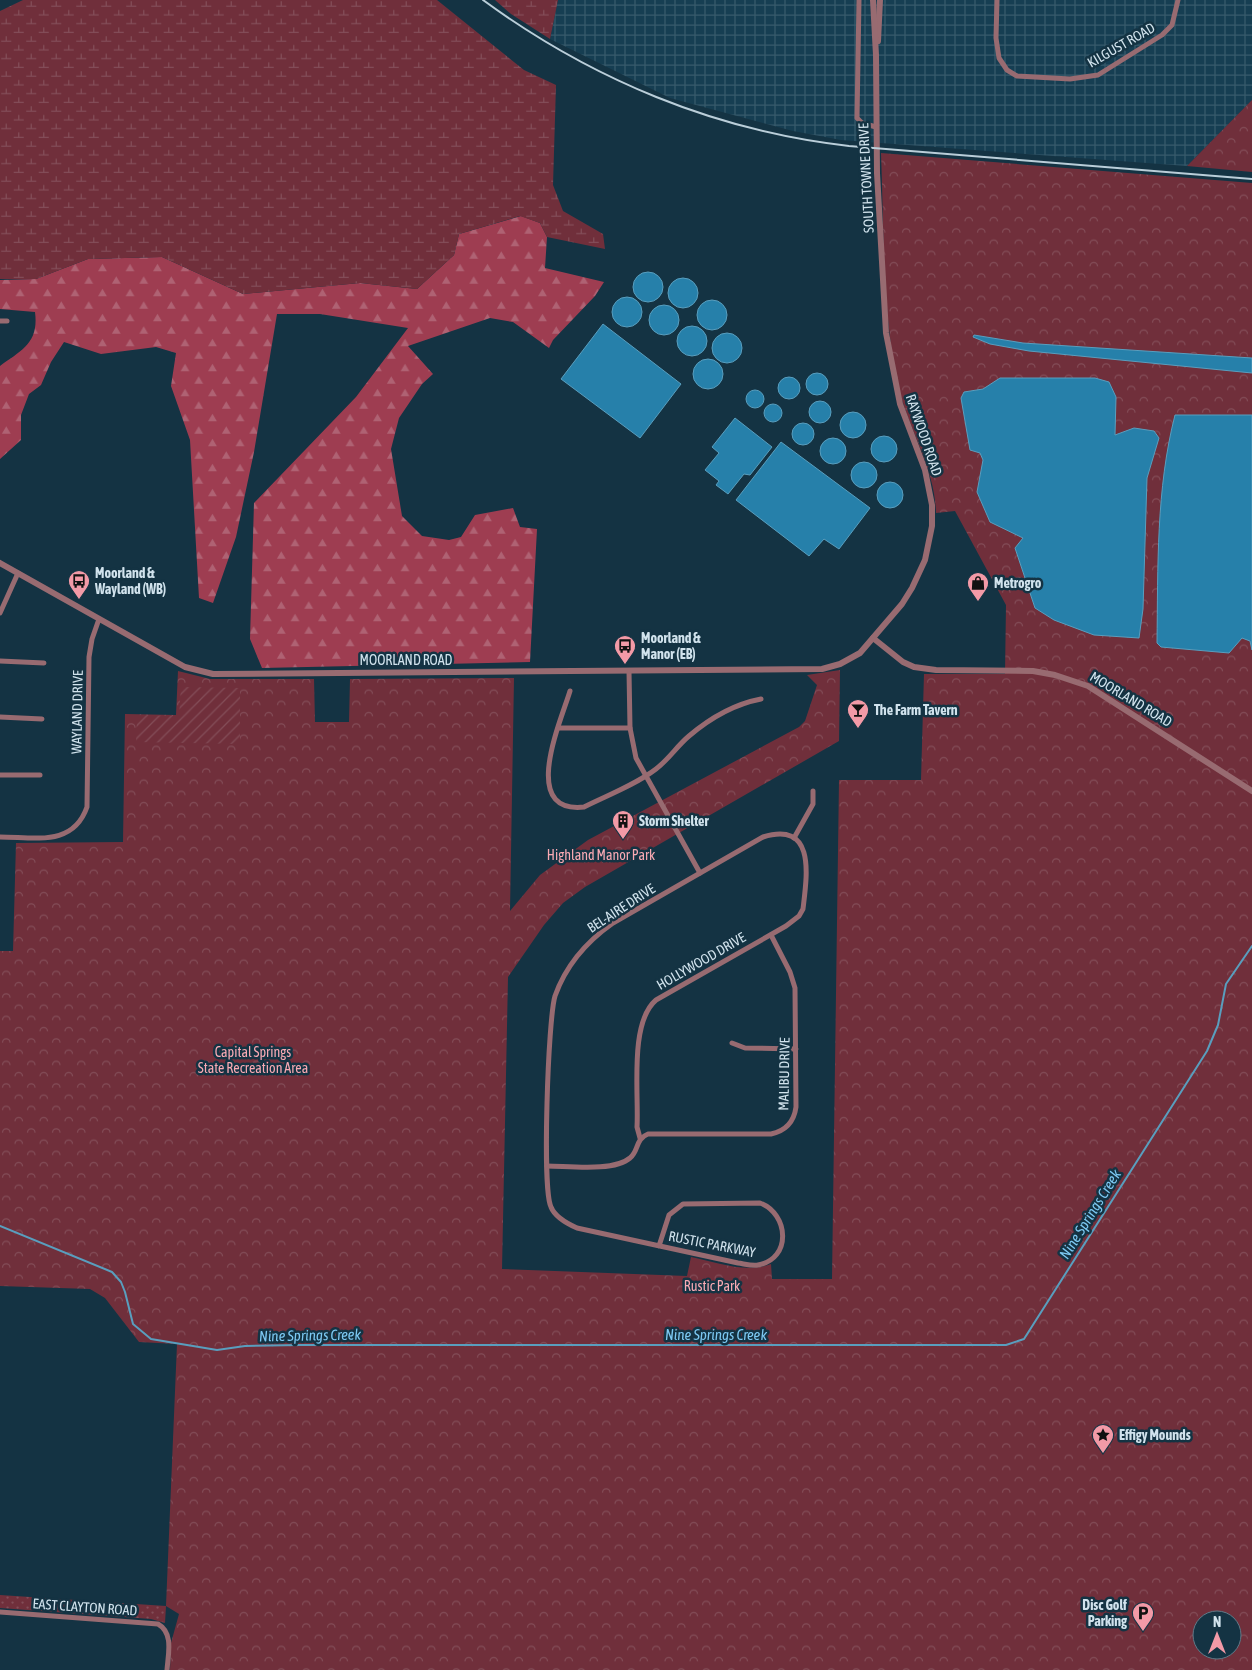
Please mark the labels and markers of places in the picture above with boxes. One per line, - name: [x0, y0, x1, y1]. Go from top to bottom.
- place label: Moorland & Wayland (WB): [94, 565, 166, 597]
- bus stop icon: Moorland & Wayland (WB): [67, 569, 91, 600]
- shop icon: Metrogro: [966, 571, 990, 602]
- place label: Metrogro: [994, 575, 1042, 591]
- place label: Moorland & Manor (EB): [641, 630, 701, 662]
- bus stop icon: Moorland & Manor (EB): [613, 634, 637, 665]
- bar icon: The Farm Tavern: [846, 698, 870, 729]
- place label: The Farm Tavern: [874, 702, 958, 718]
- building icon: Storm Shelter: [611, 809, 635, 840]
- place label: Storm Shelter: [639, 813, 709, 829]
- place icon: Effigy Mounds: [1091, 1423, 1115, 1454]
- place label: Effigy Mounds: [1119, 1427, 1191, 1443]
- place label: Disc Golf Parking: [1082, 1597, 1128, 1629]
- parking icon: Disc Golf Parking: [1131, 1601, 1155, 1632]

